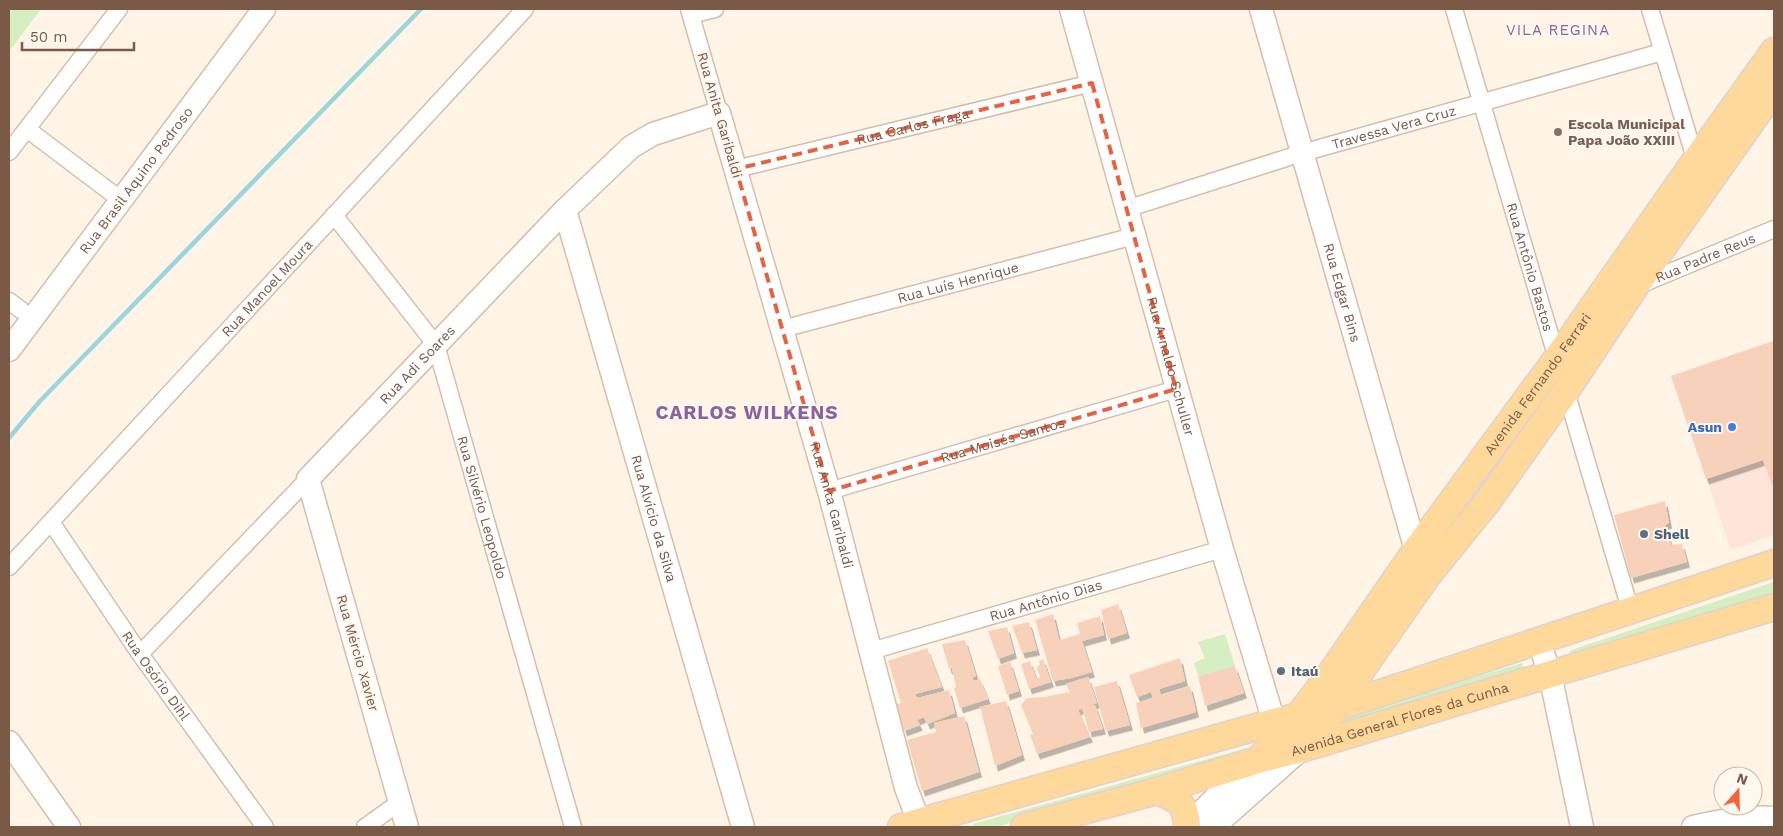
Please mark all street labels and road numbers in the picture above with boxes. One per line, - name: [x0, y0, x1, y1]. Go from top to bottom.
- street label: Rua Anita Garibaldi: [694, 50, 746, 180]
- street label: Travessa Vera Cruz: [1330, 102, 1458, 152]
- street label: Rua Brasil Aquino Pedroso: [76, 104, 196, 257]
- street label: Rua Carlos Fraga: [855, 105, 971, 148]
- street label: Rua Antônio Bastos: [1503, 201, 1557, 333]
- street label: Rua Padre Reus: [1653, 230, 1758, 286]
- street label: Rua Manoel Moura: [218, 236, 316, 340]
- street label: Rua Edgar Bins: [1320, 241, 1364, 344]
- street label: Rua Luís Henrique: [896, 259, 1020, 306]
- street label: Rua Arnaldo Schuller: [1144, 295, 1198, 438]
- street label: Avenida Fernando Ferrari: [1481, 310, 1594, 458]
- street label: Rua Adi Soares: [376, 322, 458, 407]
- street label: Rua Moisés Santos: [939, 414, 1067, 466]
- street label: Rua Silvério Leopoldo: [454, 434, 510, 581]
- street label: Rua Anita Garibaldi: [807, 440, 857, 570]
- street label: Rua Alvício da Silva: [628, 453, 680, 584]
- street label: Rua Antônio Dias: [988, 576, 1104, 624]
- street label: Rua Mércio Xavier: [334, 593, 382, 714]
- street label: Rua Osório Dihl: [119, 628, 194, 724]
- street label: Avenida General Flores da Cunha: [1289, 679, 1511, 759]

